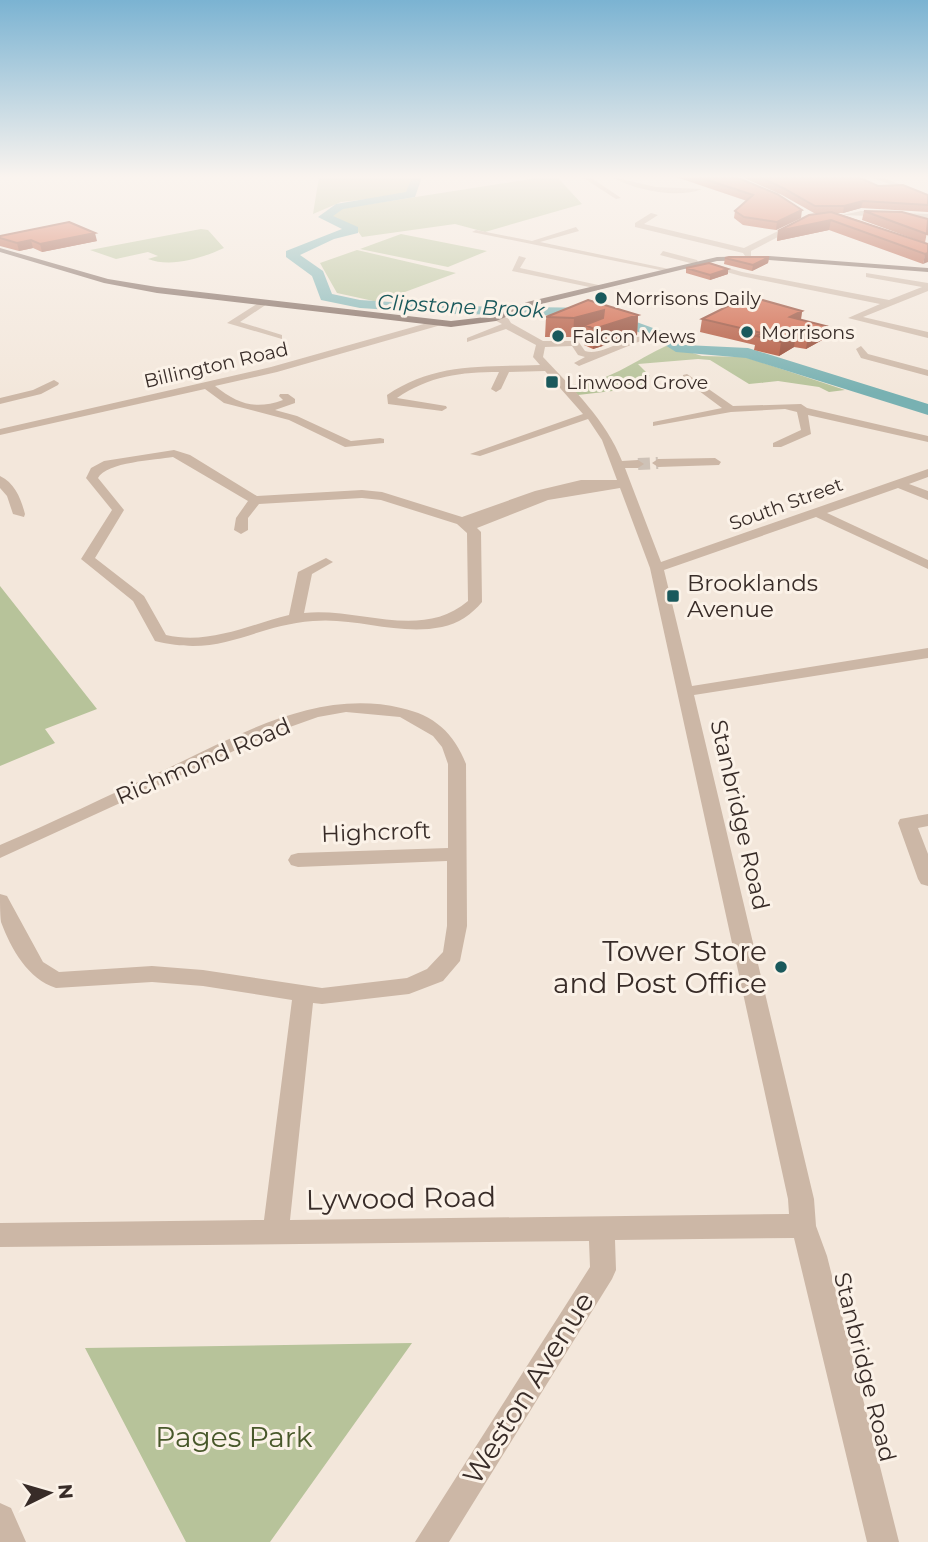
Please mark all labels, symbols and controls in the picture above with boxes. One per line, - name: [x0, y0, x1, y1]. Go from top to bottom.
- place label: Morrisons Daily: [615, 287, 761, 310]
- water label: Clipstone Brook: [377, 289, 547, 323]
- marker: Morrisons Daily: [593, 290, 609, 306]
- place label: Morrisons: [761, 321, 854, 344]
- marker: Morrisons: [739, 324, 755, 340]
- place label: Falcon Mews: [572, 325, 696, 348]
- marker: Falcon Mews: [550, 328, 566, 344]
- street label: Billington Road: [142, 337, 290, 393]
- place label: Linwood Grove: [566, 371, 708, 394]
- marker: Linwood Grove: [544, 374, 560, 390]
- street label: South Street: [726, 473, 846, 535]
- place label: Brooklands Avenue: [687, 569, 818, 623]
- marker: Brooklands Avenue: [665, 588, 681, 604]
- street label: Richmond Road: [111, 712, 295, 810]
- street label: Stanbridge Road: [704, 717, 776, 913]
- street label: Highcroft: [321, 816, 431, 848]
- place label: Tower Store and Post Office: [553, 934, 767, 1000]
- marker: Tower Store and Post Office: [773, 959, 789, 975]
- street label: Lywood Road: [306, 1179, 496, 1217]
- street label: Stanbridge Road: [828, 1269, 902, 1465]
- street label: Weston Avenue: [455, 1286, 601, 1490]
- park label: Pages Park: [155, 1420, 313, 1454]
- north arrow: [14, 1458, 84, 1528]
- text: N: [53, 1483, 78, 1500]

